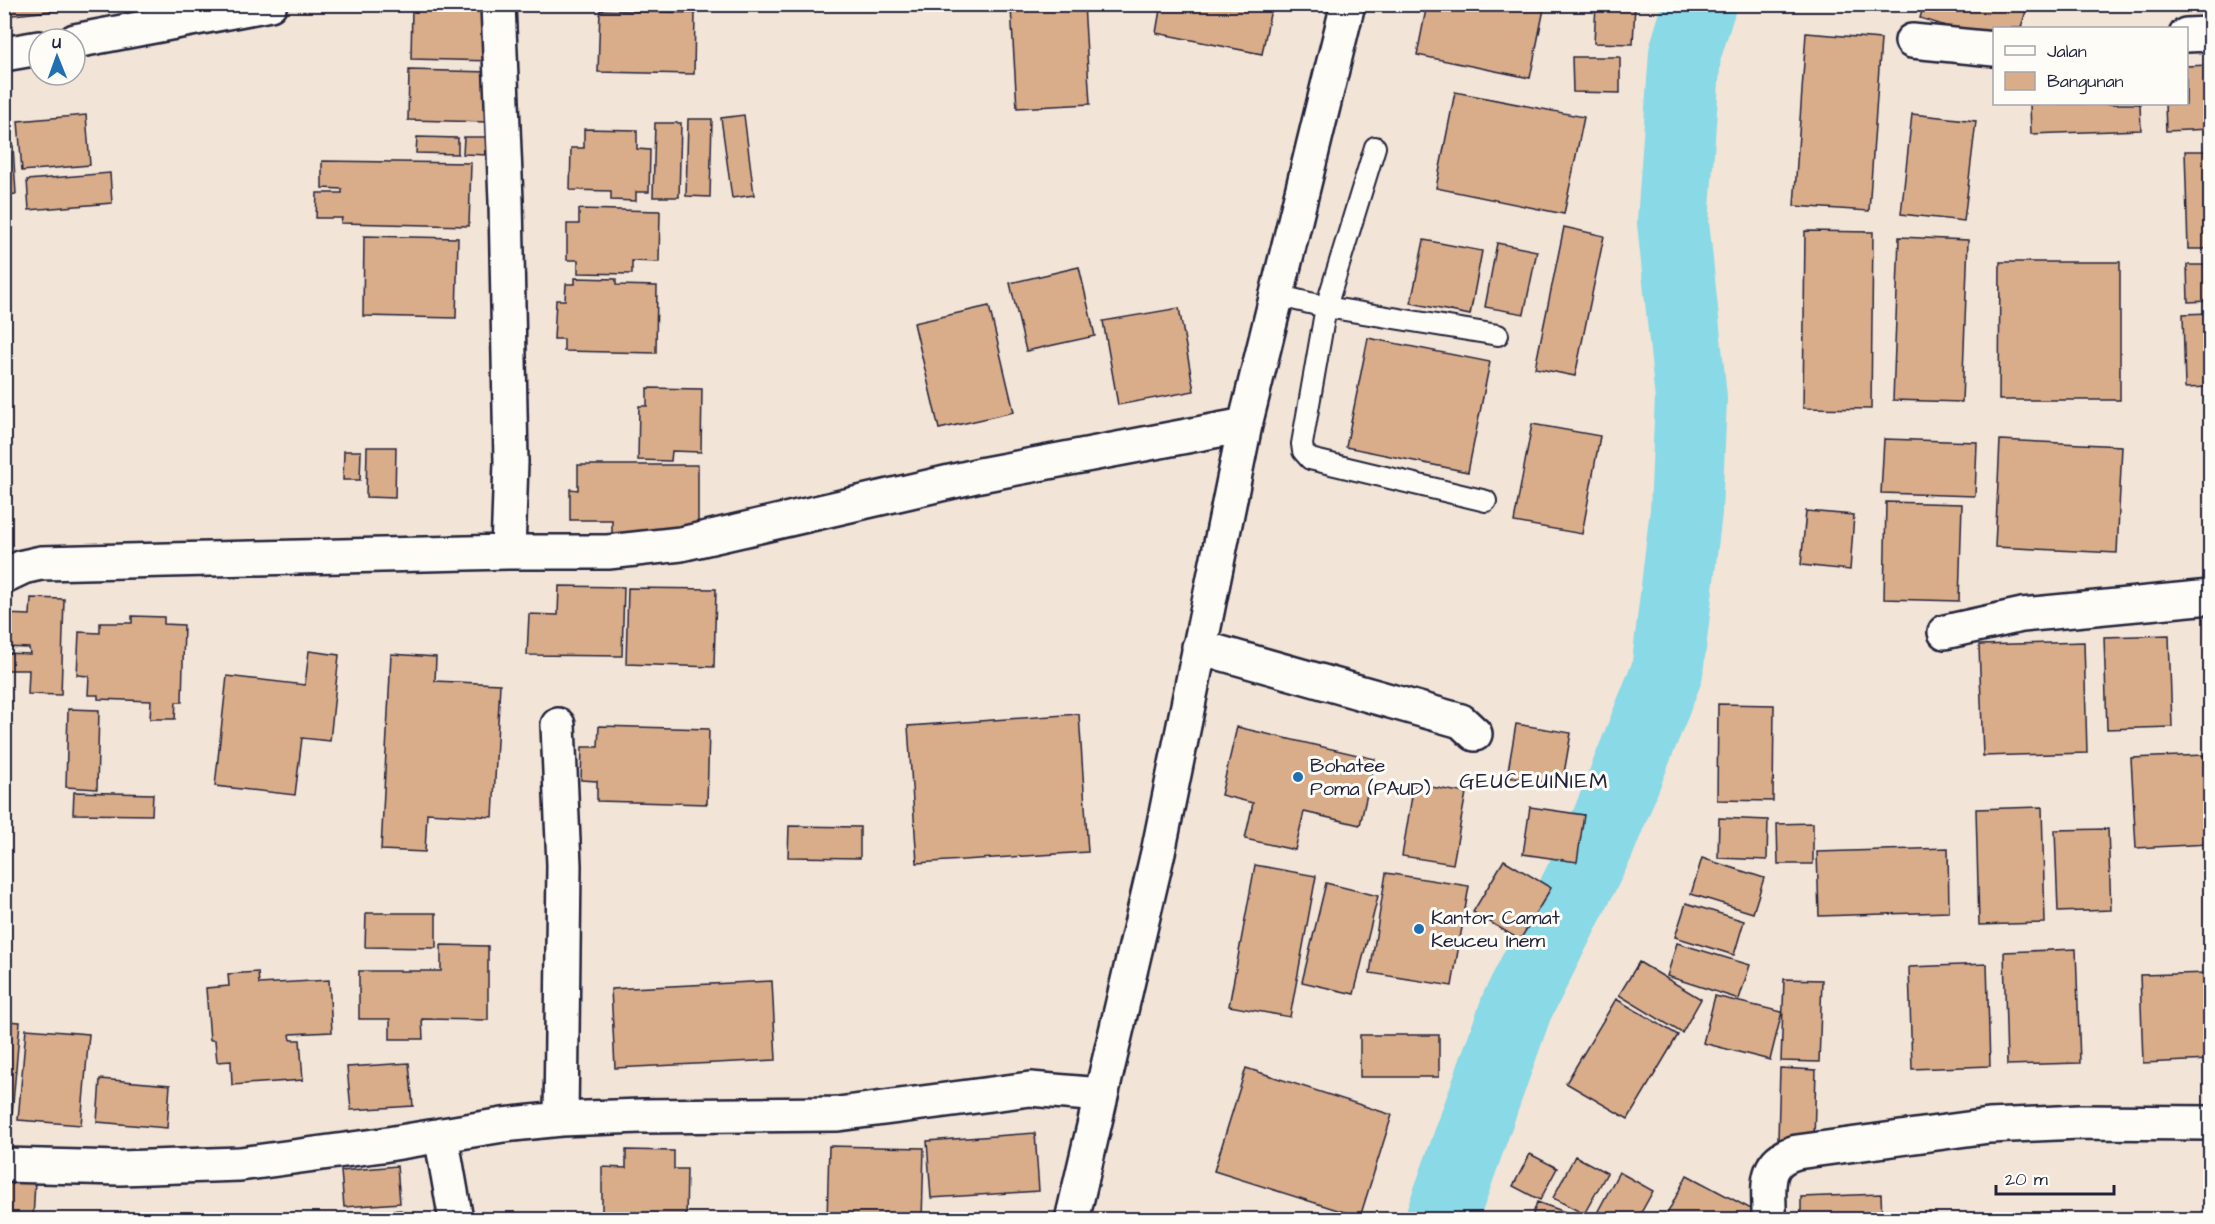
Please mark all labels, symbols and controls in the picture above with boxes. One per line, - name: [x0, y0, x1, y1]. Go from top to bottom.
- north arrow: [27, 27, 87, 87]
- legend: [1993, 27, 2188, 105]
- text: U: [52, 32, 61, 54]
- text: Jalan: [2047, 39, 2087, 64]
- text: Bangunan: [2047, 69, 2124, 95]
- place label: Bohatee Poma (PAUD): [1310, 752, 1431, 803]
- district label: GEUCEUINIEM: [1459, 766, 1609, 797]
- marker: Bohatee Poma (PAUD): [1291, 770, 1305, 784]
- place label: Kantor Camat Keuceu Inem: [1431, 904, 1560, 955]
- marker: Kantor Camat Keuceu Inem: [1412, 922, 1426, 936]
- scale bar: [1996, 1158, 2114, 1196]
- text: 20 m: [2005, 1167, 2048, 1192]

